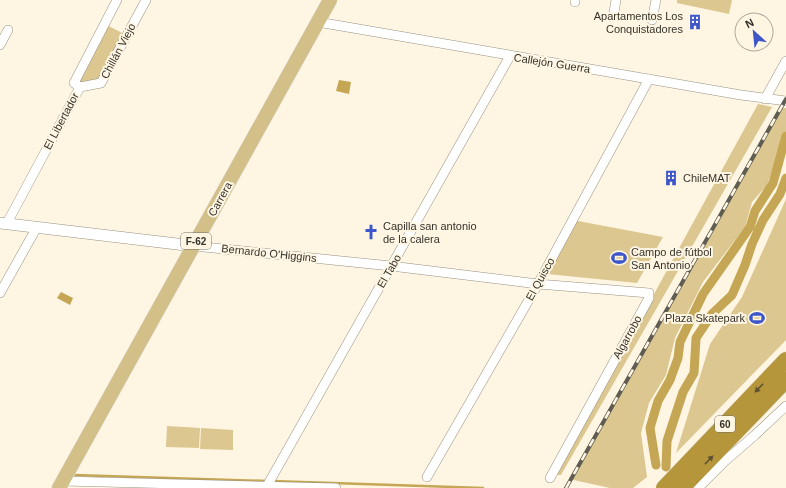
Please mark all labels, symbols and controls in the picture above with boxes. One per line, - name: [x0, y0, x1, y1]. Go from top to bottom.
- place label: Apartamentos Los Conquistadores: [594, 10, 683, 35]
- north arrow: [734, 12, 774, 52]
- building icon: Apartamentos Los Conquistadores: [686, 13, 704, 31]
- text: N: [743, 16, 756, 30]
- street label: Chillán Viejo: [98, 21, 138, 81]
- street label: Callejón Guerra: [513, 51, 592, 75]
- street label: El Libertador: [41, 90, 81, 151]
- building icon: ChileMAT: [662, 169, 680, 187]
- place label: ChileMAT: [683, 172, 731, 184]
- street label: Carrera: [206, 179, 235, 218]
- place label: Capilla san antonio de la calera: [383, 220, 477, 245]
- church icon: Capilla san antonio de la calera: [362, 223, 380, 241]
- road number: F-62: [181, 233, 211, 249]
- street label: Bernardo O'Higgins: [221, 242, 318, 264]
- place label: Campo de fútbol San Antonio: [631, 246, 712, 271]
- sports icon: Campo de fútbol San Antonio: [610, 249, 628, 267]
- street label: El Tabo: [375, 252, 403, 290]
- street label: El Quisco: [523, 256, 557, 302]
- sports icon: Plaza Skatepark: [748, 309, 766, 327]
- place label: Plaza Skatepark: [665, 312, 745, 324]
- street label: Algarrobo: [610, 313, 644, 361]
- one-way arrow: [754, 383, 764, 393]
- road number: 60: [715, 416, 735, 432]
- one-way arrow: [704, 455, 714, 465]

